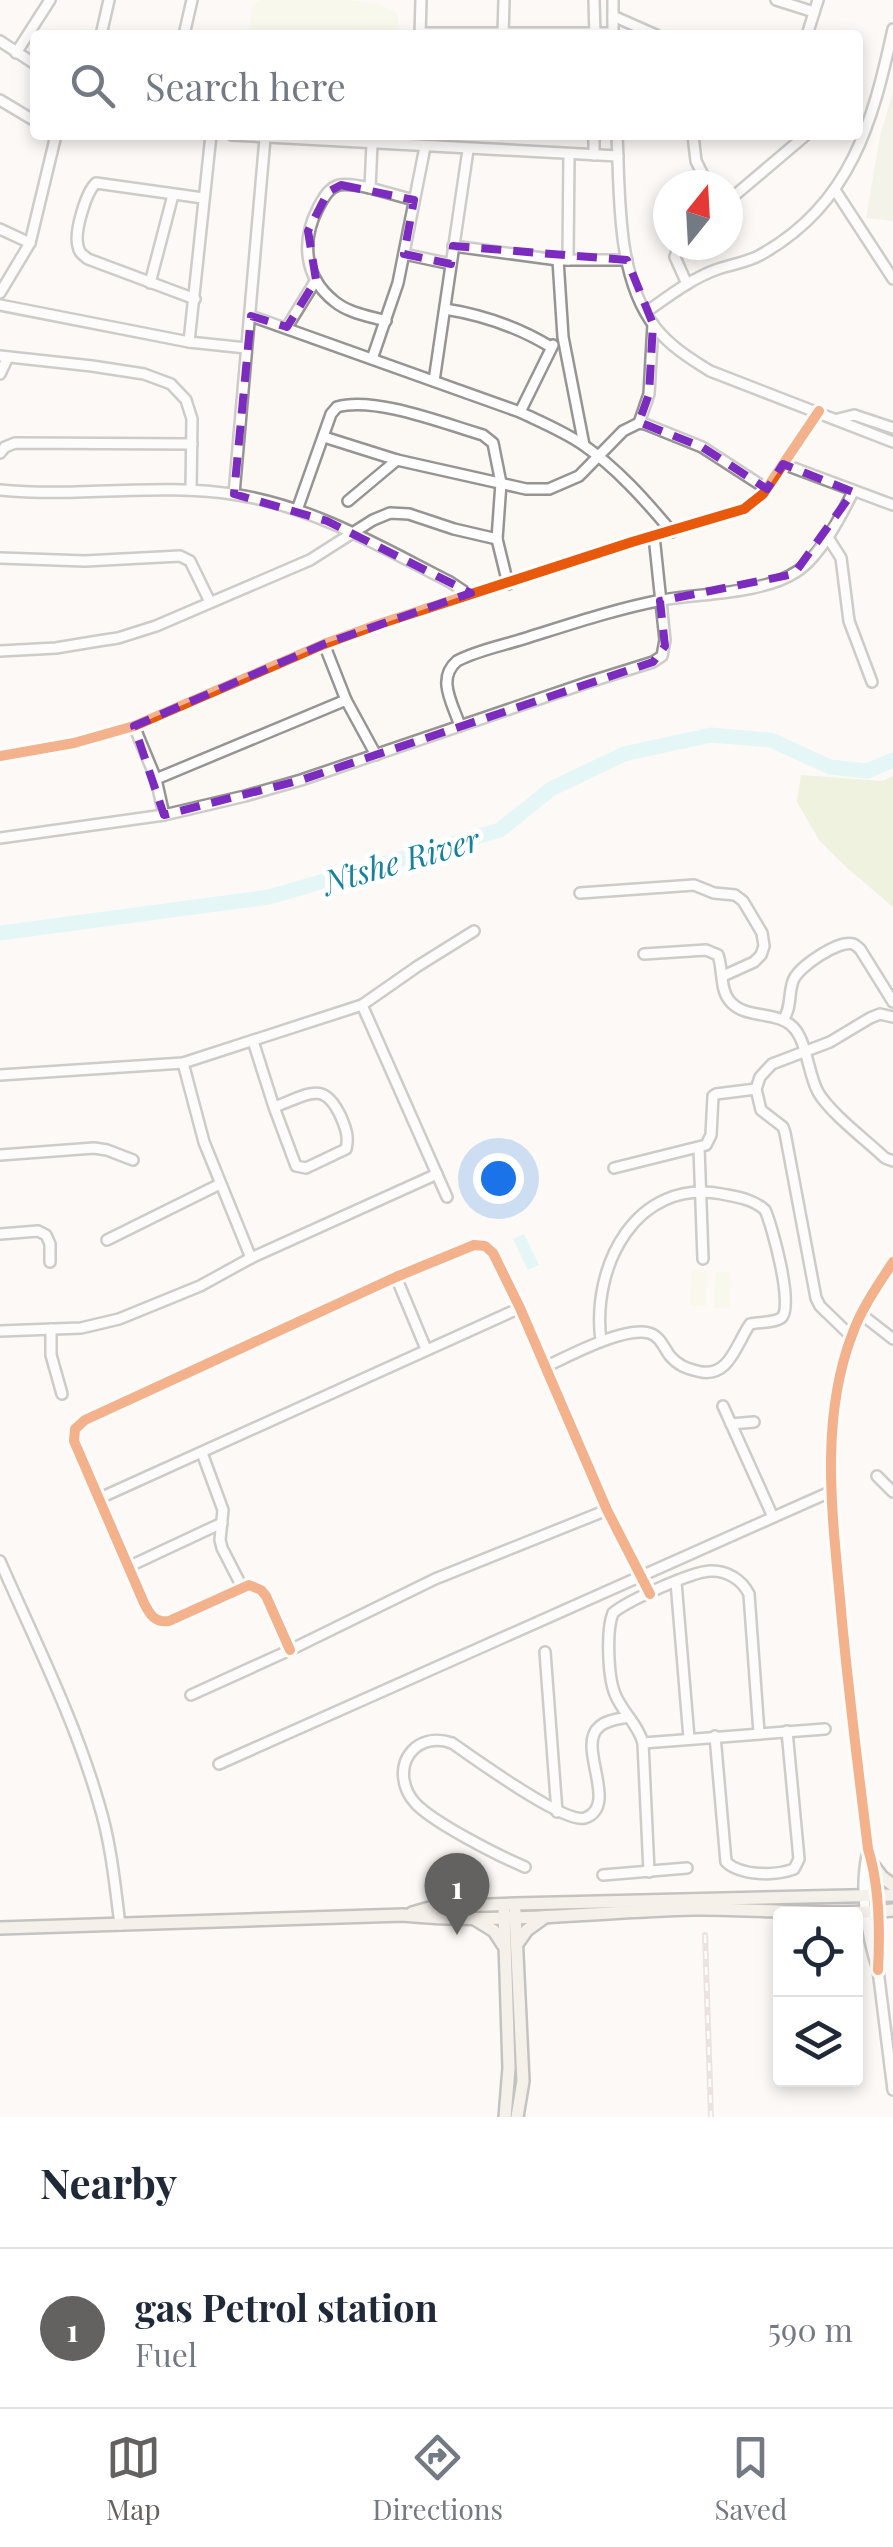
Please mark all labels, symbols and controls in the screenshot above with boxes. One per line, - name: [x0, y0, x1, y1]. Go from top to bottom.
- search box: [30, 30, 863, 140]
- icon: search: [65, 58, 120, 113]
- text: Search here: [145, 60, 346, 111]
- north arrow: [653, 170, 743, 260]
- water label: Ntshe River: [315, 816, 485, 903]
- your location: [473, 1153, 524, 1204]
- pin: 1: [424, 1852, 490, 1935]
- map controls: [773, 1907, 863, 2087]
- button: locate: [773, 1907, 863, 1997]
- button: layers: [773, 1997, 863, 2087]
- text: Nearby: [40, 2154, 177, 2210]
- text: gas Petrol station: [135, 2281, 438, 2332]
- text: 1: [66, 2307, 79, 2350]
- text: 590 m: [768, 2307, 853, 2350]
- text: Fuel: [135, 2332, 197, 2375]
- tab: Map: [106, 2430, 161, 2527]
- tab: Directions: [372, 2430, 503, 2527]
- tab: Saved: [714, 2430, 787, 2527]

